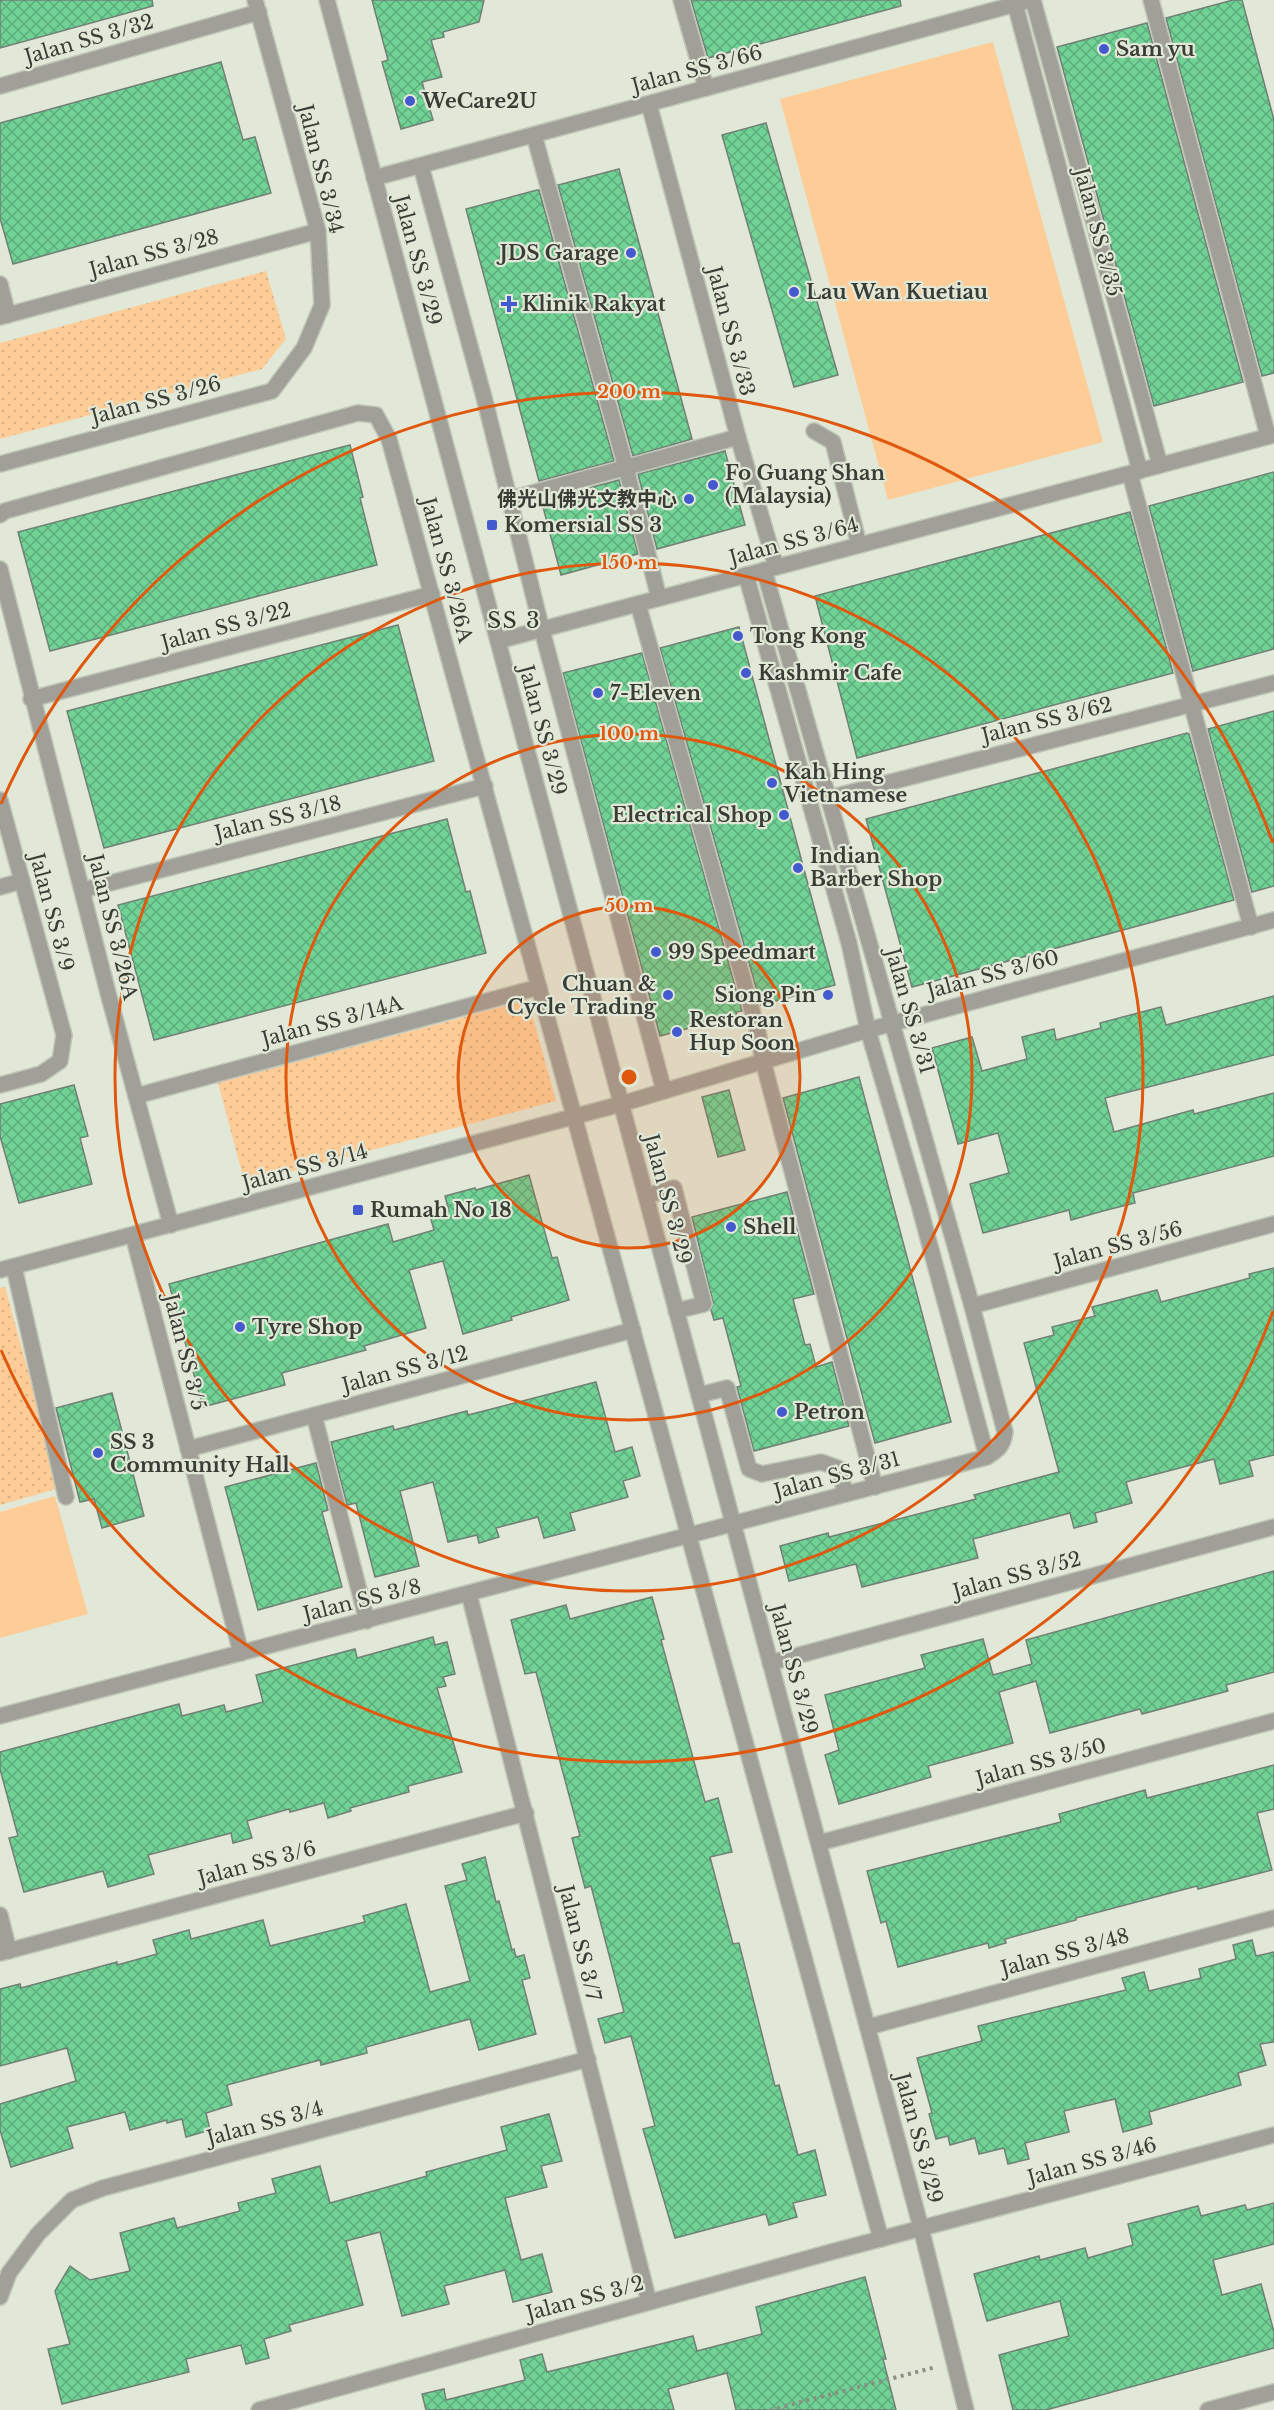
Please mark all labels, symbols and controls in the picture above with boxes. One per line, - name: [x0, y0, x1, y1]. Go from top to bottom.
- street label: Jalan SS 3/32: [19, 9, 156, 70]
- place label: Sam yu: [1116, 37, 1195, 61]
- street label: Jalan SS 3/66: [626, 40, 765, 99]
- marker: Sam yu: [1097, 42, 1111, 56]
- place label: WeCare2U: [421, 89, 537, 113]
- marker: WeCare2U: [403, 94, 417, 108]
- street label: Jalan SS 3/34: [293, 99, 349, 236]
- street label: Jalan SS 3/35: [1069, 162, 1127, 299]
- street label: Jalan SS 3/29: [388, 189, 447, 328]
- street label: Jalan SS 3/28: [84, 224, 221, 283]
- place label: JDS Garage: [496, 241, 619, 265]
- marker: JDS Garage: [624, 246, 638, 260]
- street label: Jalan SS 3/33: [701, 261, 760, 398]
- place label: Lau Wan Kuetiau: [806, 280, 988, 304]
- marker: Lau Wan Kuetiau: [787, 285, 801, 299]
- place label: Klinik Rakyat: [522, 292, 666, 316]
- marker: Klinik Rakyat: [500, 295, 518, 313]
- street label: Jalan SS 3/26: [85, 371, 224, 430]
- text: 200 m: [597, 381, 661, 403]
- place label: Fo Guang Shan (Malaysia): [725, 461, 886, 508]
- marker: Fo Guang Shan (Malaysia): [706, 478, 720, 492]
- place label: 佛光山佛光文教中心: [497, 487, 677, 511]
- street label: Jalan SS 3/26A: [415, 492, 478, 646]
- marker: 佛光山佛光文教中心: [682, 492, 696, 506]
- street label: Jalan SS 3/64: [724, 512, 861, 571]
- place label: Komersial SS 3: [504, 513, 662, 537]
- marker: Komersial SS 3: [485, 518, 499, 532]
- text: 150 m: [601, 552, 658, 574]
- street label: Jalan SS 3/22: [156, 597, 293, 656]
- district label: SS 3: [487, 607, 541, 634]
- place label: Tong Kong: [750, 624, 867, 648]
- marker: Tong Kong: [731, 629, 745, 643]
- street label: Jalan SS 3/29: [513, 659, 572, 798]
- place label: Kashmir Cafe: [758, 661, 902, 685]
- marker: Kashmir Cafe: [739, 666, 753, 680]
- place label: 7-Eleven: [610, 681, 701, 705]
- marker: 7-Eleven: [591, 686, 605, 700]
- street label: Jalan SS 3/62: [976, 692, 1115, 749]
- text: 100 m: [599, 723, 659, 745]
- place label: Kah Hing Vietnamese: [783, 760, 907, 807]
- marker: Kah Hing Vietnamese: [765, 776, 779, 790]
- street label: Jalan SS 3/18: [209, 791, 344, 846]
- place label: Electrical Shop: [612, 803, 772, 827]
- marker: Electrical Shop: [777, 808, 791, 822]
- place label: Indian Barber Shop: [810, 844, 942, 891]
- street label: Jalan SS 3/9: [24, 847, 79, 974]
- street label: Jalan SS 3/26A: [83, 849, 143, 1003]
- marker: Indian Barber Shop: [791, 861, 805, 875]
- text: 50 m: [605, 895, 654, 917]
- place label: 99 Speedmart: [668, 940, 816, 964]
- street label: Jalan SS 3/31: [880, 942, 939, 1077]
- marker: 99 Speedmart: [649, 945, 663, 959]
- street label: Jalan SS 3/60: [922, 945, 1062, 1004]
- place label: Chuan & Cycle Trading: [507, 972, 657, 1019]
- place label: Siong Pin: [714, 983, 816, 1007]
- marker: Chuan & Cycle Trading: [661, 988, 675, 1002]
- marker: Siong Pin: [821, 988, 835, 1002]
- street label: Jalan SS 3/14A: [256, 991, 405, 1052]
- place label: Restoran Hup Soon: [689, 1008, 796, 1055]
- marker: Restoran Hup Soon: [670, 1025, 684, 1039]
- centre of rings: [619, 1067, 639, 1087]
- street label: Jalan SS 3/29: [638, 1128, 697, 1267]
- street label: Jalan SS 3/14: [237, 1139, 370, 1196]
- place label: Rumah No 18: [370, 1198, 512, 1222]
- marker: Rumah No 18: [351, 1203, 365, 1217]
- place label: Shell: [743, 1215, 796, 1239]
- street label: Jalan SS 3/56: [1048, 1216, 1185, 1275]
- marker: Shell: [724, 1220, 738, 1234]
- street label: Jalan SS 3/5: [158, 1288, 211, 1413]
- place label: Tyre Shop: [252, 1315, 362, 1339]
- marker: Tyre Shop: [233, 1320, 247, 1334]
- street label: Jalan SS 3/12: [336, 1341, 471, 1398]
- place label: Petron: [794, 1400, 865, 1424]
- marker: Petron: [775, 1405, 789, 1419]
- place label: SS 3 Community Hall: [110, 1430, 290, 1477]
- marker: SS 3 Community Hall: [91, 1446, 105, 1460]
- street label: Jalan SS 3/31: [768, 1447, 903, 1504]
- street label: Jalan SS 3/52: [947, 1546, 1084, 1604]
- street label: Jalan SS 3/8: [298, 1574, 423, 1627]
- street label: Jalan SS 3/29: [764, 1598, 823, 1737]
- street label: Jalan SS 3/50: [970, 1733, 1109, 1792]
- street label: Jalan SS 3/6: [192, 1836, 319, 1891]
- street label: Jalan SS 3/7: [553, 1880, 606, 2004]
- street label: Jalan SS 3/48: [995, 1923, 1132, 1981]
- street label: Jalan SS 3/29: [889, 2067, 948, 2206]
- street label: Jalan SS 3/4: [201, 2096, 326, 2151]
- street label: Jalan SS 3/46: [1022, 2132, 1159, 2191]
- street label: Jalan SS 3/2: [521, 2271, 646, 2326]

